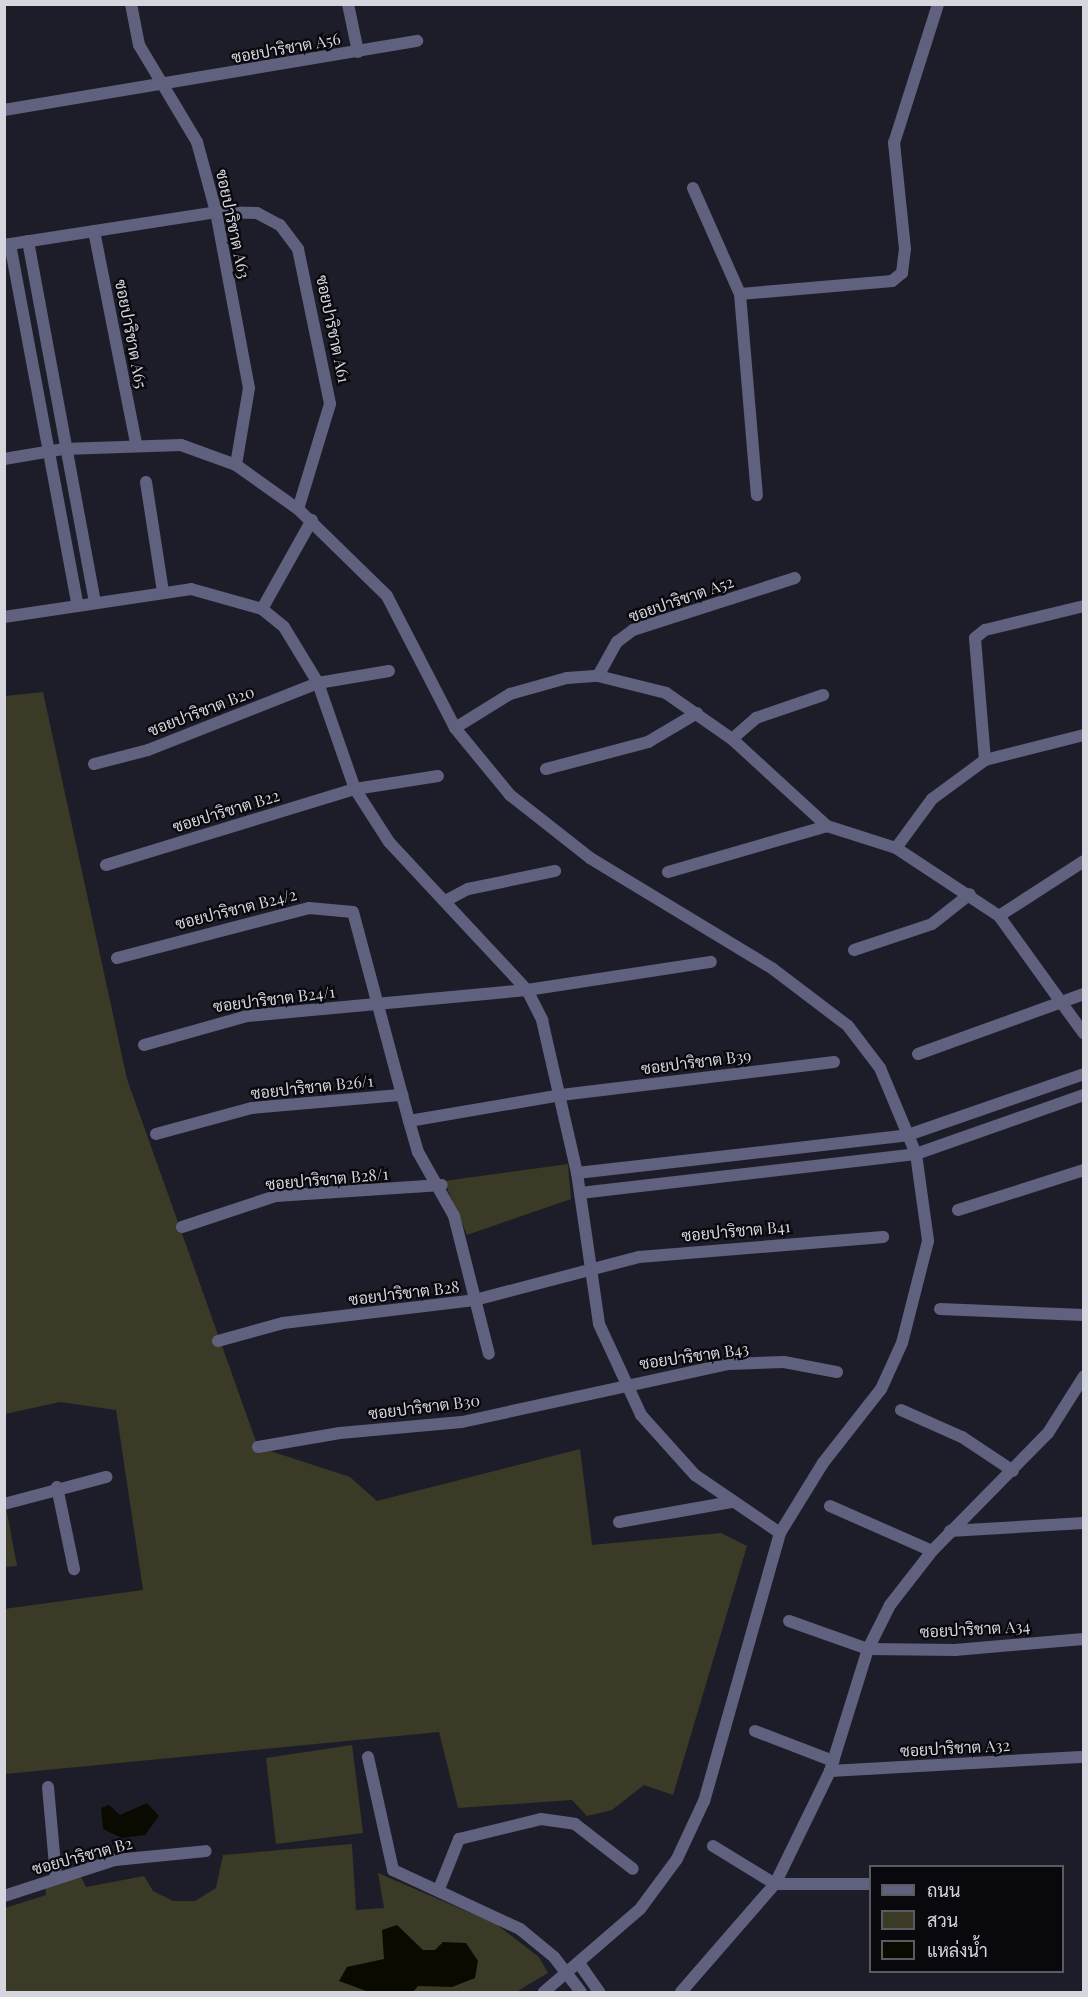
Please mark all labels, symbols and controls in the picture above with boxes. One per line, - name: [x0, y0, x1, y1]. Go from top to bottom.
- street label: ซอยปาริชาต A56: [230, 29, 342, 67]
- street label: ซอยปาริชาต A63: [212, 168, 254, 280]
- street label: ซอยปาริชาต A61: [312, 273, 354, 385]
- street label: ซอยปาริชาต A65: [111, 278, 151, 390]
- street label: ซอยปาริชาต A52: [626, 572, 736, 626]
- street label: ซอยปาริชาต B20: [145, 682, 257, 740]
- street label: ซอยปาริชาต B22: [170, 786, 282, 836]
- street label: ซอยปาริชาต B24/2: [173, 885, 299, 933]
- street label: ซอยปาริชาต B24/1: [212, 982, 336, 1016]
- street label: ซอยปาริชาต B39: [640, 1046, 752, 1078]
- street label: ซอยปาริชาต B26/1: [250, 1071, 374, 1103]
- street label: ซอยปาริชาต B28/1: [265, 1164, 389, 1194]
- street label: ซอยปาริชาต B41: [681, 1217, 791, 1245]
- street label: ซอยปาริชาต B28: [348, 1277, 460, 1309]
- street label: ซอยปาริชาต B43: [638, 1339, 750, 1373]
- street label: ซอยปาริชาต B30: [367, 1391, 481, 1423]
- street label: ซอยปาริชาต A34: [919, 1617, 1031, 1641]
- street label: ซอยปาริชาต A32: [899, 1736, 1011, 1760]
- street label: ซอยปาริชาต B2: [30, 1833, 134, 1879]
- legend: [869, 1865, 1064, 1973]
- text: ถนน: [927, 1878, 960, 1902]
- text: สวน: [927, 1908, 958, 1932]
- text: แหล่งน้ำ: [927, 1938, 988, 1962]

